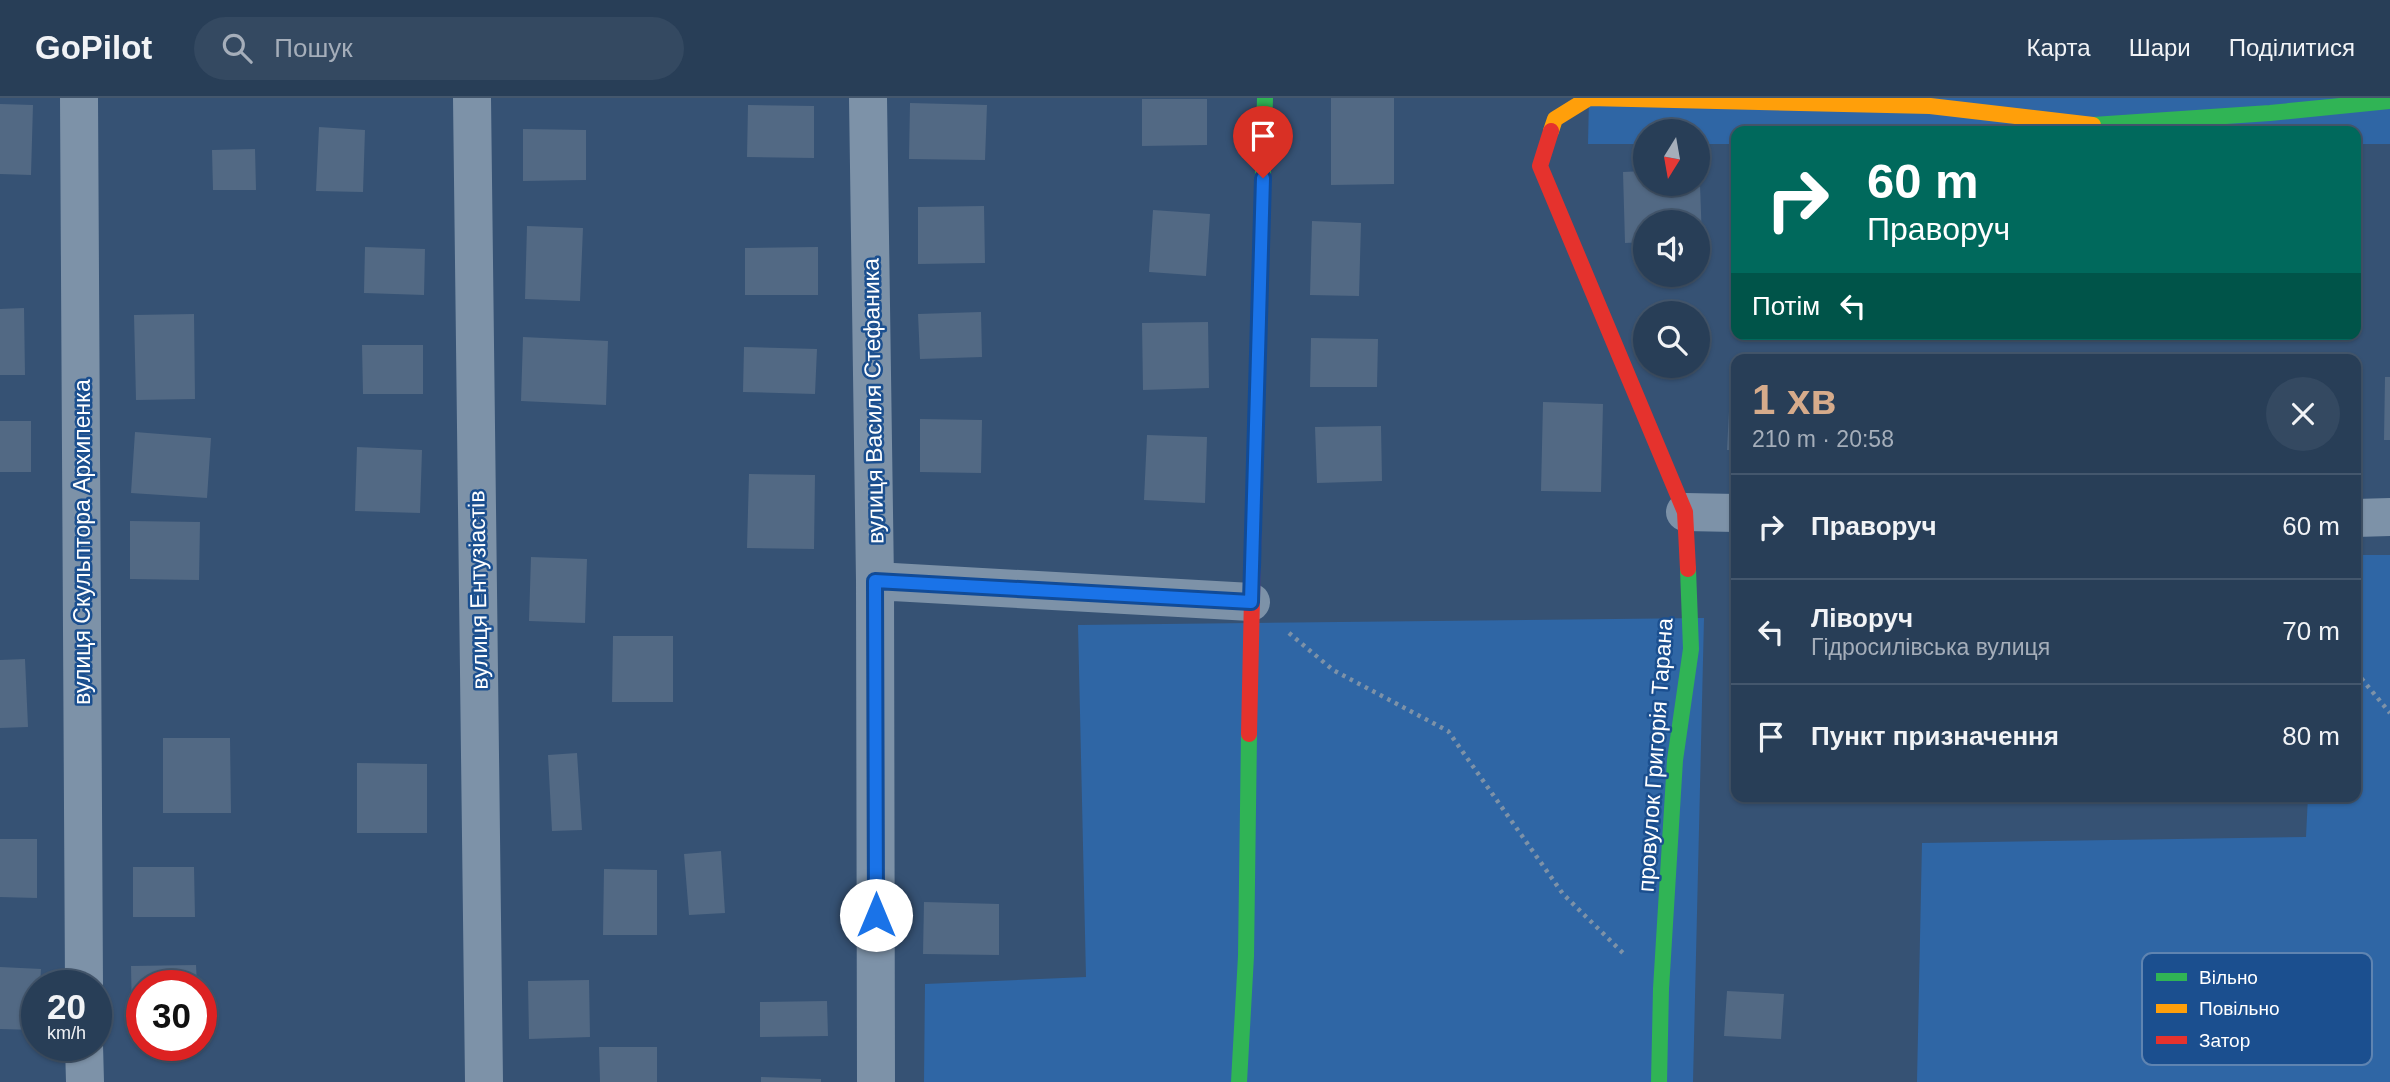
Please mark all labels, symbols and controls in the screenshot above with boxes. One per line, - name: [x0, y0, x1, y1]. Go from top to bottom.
- search box: [194, 17, 684, 80]
- text: GoPilot: [35, 29, 152, 66]
- icon: search: [218, 29, 256, 67]
- text: Пошук: [274, 33, 353, 63]
- text: Карта: [2026, 34, 2091, 61]
- text: Шари: [2129, 34, 2191, 61]
- text: Поділитися: [2229, 34, 2355, 61]
- pin: [1233, 106, 1293, 178]
- icon: arrive: [1244, 117, 1282, 155]
- north arrow: [1633, 119, 1710, 196]
- map controls: [1633, 119, 1710, 378]
- icon: right: [1752, 154, 1843, 245]
- text: 60 m: [1867, 154, 1979, 208]
- button: sound: [1633, 210, 1710, 287]
- text: Праворуч: [1867, 211, 2010, 247]
- street label: вулиця Василя Стефаника: [858, 258, 888, 544]
- icon: left: [1834, 287, 1872, 325]
- text: Потім: [1752, 291, 1820, 321]
- button: search: [1633, 301, 1710, 378]
- text: 1 хв: [1752, 376, 1836, 423]
- button: close: [2266, 377, 2340, 451]
- street label: вулиця Скульптора Архипенка: [69, 379, 95, 705]
- text: 210 m · 20:58: [1752, 426, 1894, 452]
- street label: вулиця Ентузіастів: [463, 490, 493, 690]
- icon: right: [1752, 508, 1790, 546]
- text: Праворуч: [1811, 511, 1937, 541]
- text: 60 m: [2282, 511, 2340, 541]
- text: Ліворуч: [1811, 603, 1913, 633]
- icon: left: [1752, 613, 1790, 651]
- text: 70 m: [2282, 616, 2340, 646]
- street label: провулок Григорія Тарана: [1632, 617, 1678, 893]
- text: Гідросилівська вулиця: [1811, 634, 2050, 660]
- icon: arrive: [1752, 718, 1790, 756]
- text: Пункт призначення: [1811, 721, 2059, 751]
- text: 80 m: [2282, 721, 2340, 751]
- position arrow: [839, 878, 913, 952]
- legend: [2142, 953, 2372, 1065]
- text: Вільно: [2199, 967, 2258, 988]
- speed limit sign: 30: [126, 970, 217, 1061]
- text: 20: [47, 987, 86, 1026]
- text: Повільно: [2199, 998, 2280, 1019]
- text: km/h: [47, 1023, 86, 1043]
- text: Затор: [2199, 1030, 2250, 1051]

